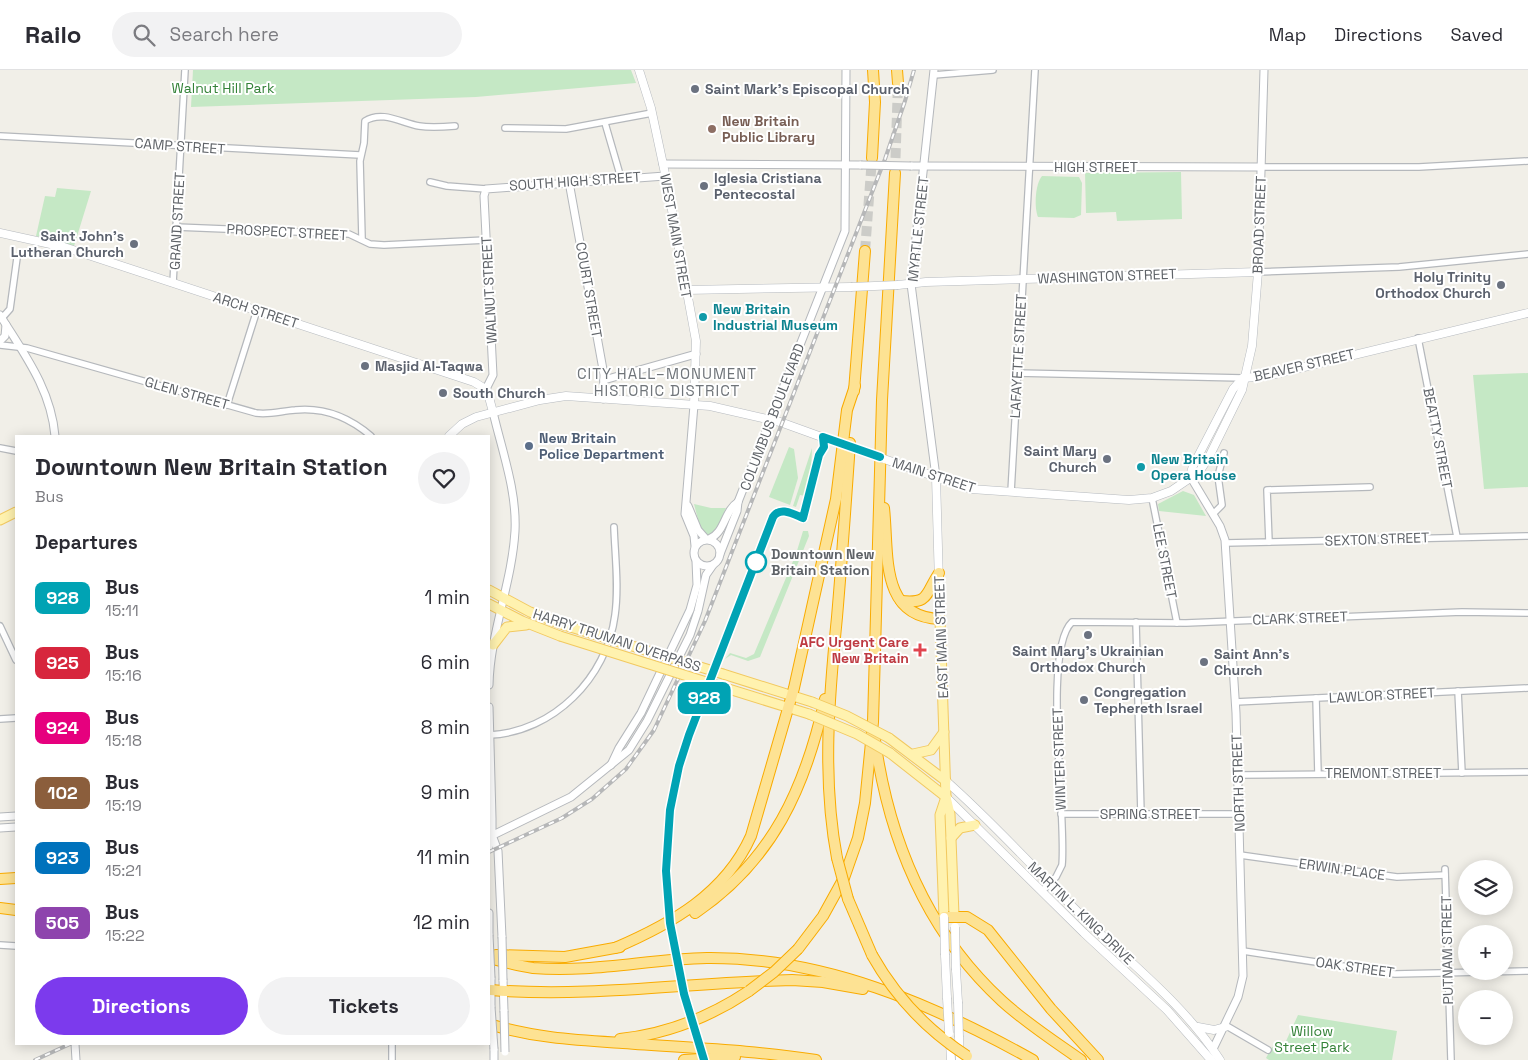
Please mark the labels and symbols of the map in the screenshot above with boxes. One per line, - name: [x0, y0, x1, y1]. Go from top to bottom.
- park label: Walnut Hill Park: [172, 79, 275, 97]
- place label: Saint Mark's Episcopal Church: [705, 80, 910, 98]
- marker: Saint Mark's Episcopal Church: [689, 83, 701, 95]
- place label: New Britain Public Library: [722, 112, 815, 146]
- marker: New Britain Public Library: [706, 123, 718, 135]
- street label: CAMP STREET: [134, 134, 226, 158]
- street label: HIGH STREET: [1054, 158, 1138, 176]
- street label: SOUTH HIGH STREET: [508, 167, 642, 195]
- place label: Iglesia Cristiana Pentecostal: [714, 169, 822, 203]
- street label: GRAND STREET: [165, 171, 189, 271]
- street label: WEST MAIN STREET: [656, 172, 696, 300]
- street label: MYRTLE STREET: [904, 175, 932, 283]
- street label: BROAD STREET: [1248, 176, 1270, 274]
- marker: Iglesia Cristiana Pentecostal: [698, 180, 710, 192]
- street label: PROSPECT STREET: [226, 220, 348, 244]
- place label: Saint John's Lutheran Church: [11, 227, 124, 261]
- street label: WALNUT STREET: [477, 236, 501, 344]
- marker: Saint John's Lutheran Church: [128, 238, 140, 250]
- street label: COURT STREET: [572, 241, 606, 339]
- street label: WASHINGTON STREET: [1037, 265, 1177, 287]
- place label: Holy Trinity Orthodox Church: [1375, 268, 1491, 302]
- marker: Holy Trinity Orthodox Church: [1495, 279, 1507, 291]
- street label: ARCH STREET: [211, 288, 301, 332]
- street label: LAFAYETTE STREET: [1006, 293, 1030, 419]
- place label: New Britain Industrial Museum: [713, 300, 838, 334]
- marker: New Britain Industrial Museum: [697, 311, 709, 323]
- street label: COLUMBUS BOULEVARD: [736, 341, 808, 493]
- street label: BEAVER STREET: [1252, 345, 1356, 385]
- place label: Masjid Al-Taqwa: [375, 357, 483, 375]
- marker: Masjid Al-Taqwa: [359, 360, 371, 372]
- district label: CITY HALL–MONUMENT HISTORIC DISTRICT: [577, 364, 757, 400]
- street label: GLEN STREET: [143, 372, 231, 414]
- place label: South Church: [453, 384, 546, 402]
- street label: BEATTY STREET: [1419, 386, 1457, 490]
- marker: South Church: [437, 387, 449, 399]
- place label: New Britain Police Department: [539, 429, 664, 463]
- marker: New Britain Police Department: [523, 440, 535, 452]
- place label: Saint Mary Church: [1024, 442, 1097, 476]
- place label: New Britain Opera House: [1151, 450, 1236, 484]
- street label: MAIN STREET: [890, 453, 978, 497]
- marker: Saint Mary Church: [1101, 453, 1113, 465]
- marker: New Britain Opera House: [1135, 461, 1147, 473]
- street label: LEE STREET: [1149, 522, 1181, 600]
- street label: SEXTON STREET: [1324, 528, 1430, 550]
- place label: Downtown New Britain Station: [771, 545, 875, 579]
- marker: Downtown New Britain Station: [745, 551, 767, 573]
- street label: EAST MAIN STREET: [930, 575, 952, 699]
- street label: HARRY TRUMAN OVERPASS: [531, 604, 703, 676]
- street label: CLARK STREET: [1252, 607, 1348, 629]
- marker: Saint Mary's Ukrainian Orthodox Church: [1082, 629, 1094, 641]
- place label: AFC Urgent Care New Britain: [800, 633, 909, 667]
- place label: Saint Mary's Ukrainian Orthodox Church: [1012, 642, 1164, 676]
- marker: AFC Urgent Care New Britain: [913, 643, 927, 657]
- place label: Saint Ann's Church: [1214, 645, 1290, 679]
- marker: Saint Ann's Church: [1198, 656, 1210, 668]
- line badge: 928: [675, 682, 733, 714]
- place label: Congregation Tephereth Israel: [1094, 683, 1203, 717]
- street label: LAWLOR STREET: [1328, 683, 1436, 707]
- marker: Congregation Tephereth Israel: [1078, 694, 1090, 706]
- street label: WINTER STREET: [1048, 707, 1070, 811]
- street label: NORTH STREET: [1227, 734, 1249, 832]
- street label: TREMONT STREET: [1325, 764, 1441, 782]
- street label: SPRING STREET: [1100, 805, 1200, 823]
- street label: ERWIN PLACE: [1298, 854, 1386, 884]
- street label: MARTIN L. KING DRIVE: [1024, 858, 1138, 968]
- street label: PUTNAM STREET: [1437, 895, 1457, 1005]
- street label: OAK STREET: [1314, 953, 1396, 981]
- park label: Willow Street Park: [1274, 1022, 1350, 1056]

